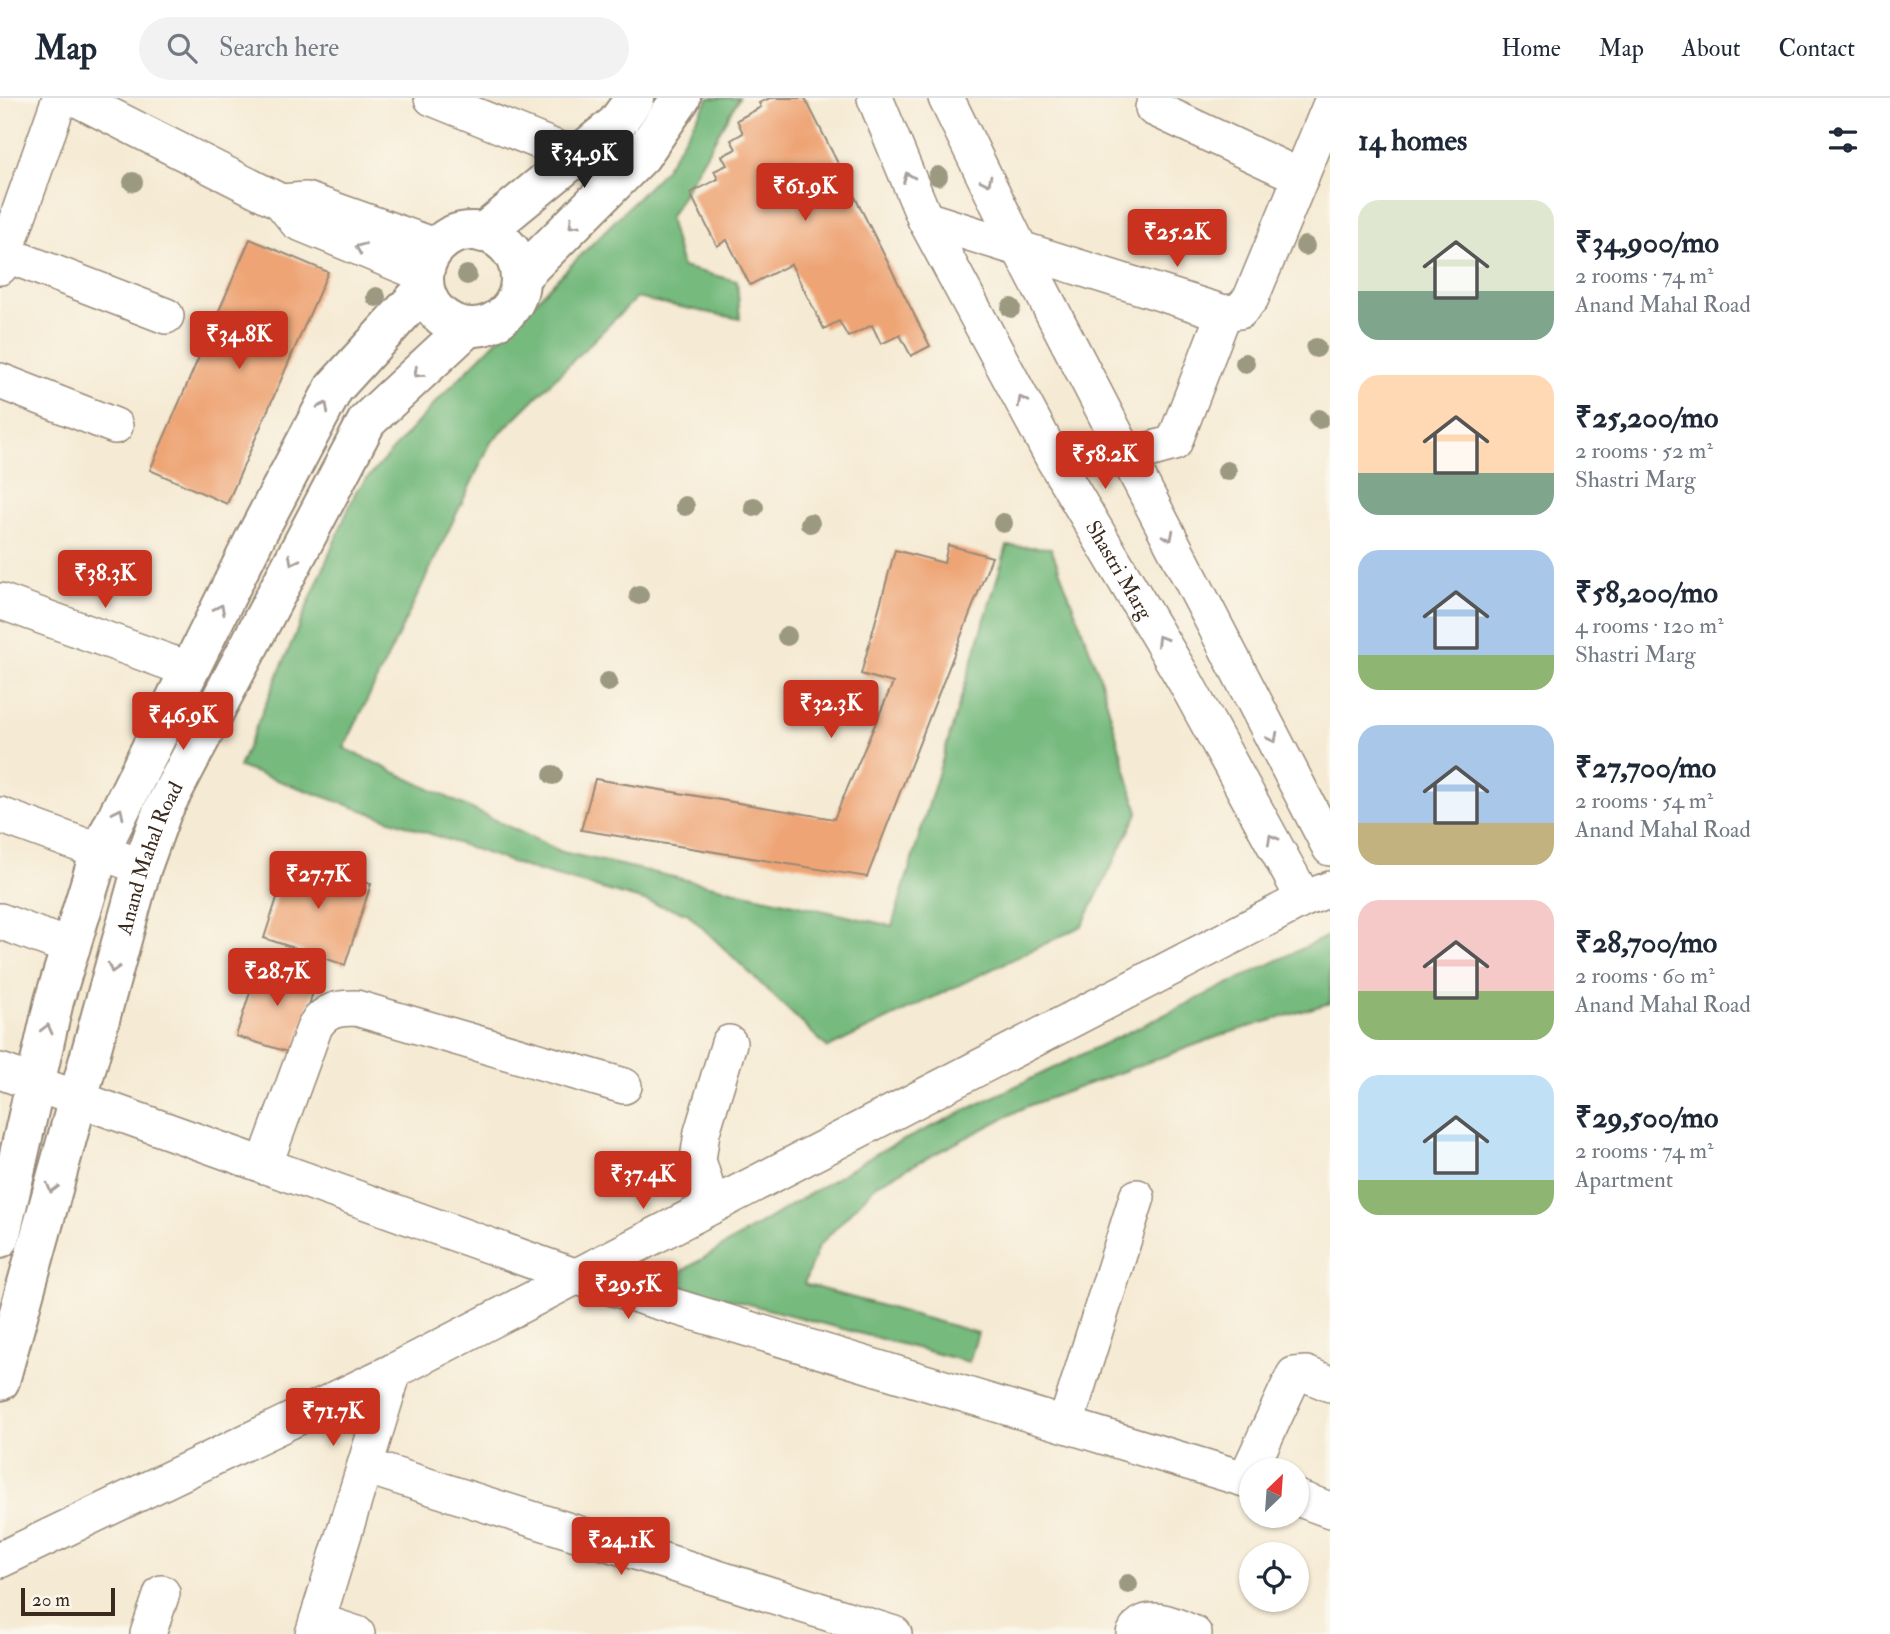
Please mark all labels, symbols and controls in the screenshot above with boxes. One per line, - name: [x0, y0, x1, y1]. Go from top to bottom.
- search box: [139, 17, 629, 80]
- text: Map: [35, 28, 97, 69]
- icon: search: [163, 29, 201, 67]
- text: Search here: [219, 32, 339, 64]
- text: Home: [1501, 33, 1561, 64]
- text: Map: [1599, 33, 1644, 64]
- text: About: [1682, 33, 1741, 64]
- text: Contact: [1779, 33, 1855, 64]
- icon: filters: [1824, 121, 1862, 159]
- text: 14 homes: [1358, 122, 1467, 159]
- pin: ₹34.9K: [527, 130, 641, 190]
- text: ₹34.9K: [550, 138, 618, 167]
- pin: ₹61.9K: [748, 164, 862, 223]
- text: ₹61.9K: [772, 171, 838, 200]
- one-way arrow: [902, 172, 916, 184]
- one-way arrow: [978, 174, 992, 186]
- pin: ₹25.2K: [1120, 209, 1234, 269]
- one-way arrow: [569, 216, 582, 229]
- text: ₹25.2K: [1144, 217, 1210, 246]
- text: ₹34,900/mo: [1575, 224, 1719, 261]
- icon: home: [1414, 228, 1498, 312]
- one-way arrow: [355, 242, 368, 256]
- text: 2 rooms · 74 m²: [1575, 261, 1714, 290]
- text: Anand Mahal Road: [1575, 290, 1751, 319]
- pin: ₹34.8K: [182, 312, 296, 371]
- text: ₹34.8K: [206, 319, 272, 348]
- one-way arrow: [413, 365, 426, 378]
- one-way arrow: [1017, 396, 1031, 408]
- text: ₹25,200/mo: [1575, 399, 1718, 436]
- one-way arrow: [316, 402, 329, 414]
- icon: home: [1414, 403, 1498, 487]
- pin: ₹58.2K: [1048, 432, 1162, 491]
- text: 2 rooms · 52 m²: [1575, 436, 1713, 465]
- text: ₹58.2K: [1072, 439, 1138, 468]
- text: Shastri Marg: [1575, 465, 1696, 494]
- street label: Shastri Marg: [1079, 516, 1159, 625]
- one-way arrow: [1160, 529, 1174, 542]
- pin: ₹38.3K: [48, 550, 162, 610]
- one-way arrow: [287, 553, 301, 565]
- text: ₹38.3K: [74, 558, 136, 587]
- text: ₹58,200/mo: [1575, 574, 1718, 611]
- icon: home: [1414, 578, 1498, 662]
- one-way arrow: [212, 604, 226, 616]
- text: 4 rooms · 120 m²: [1575, 611, 1724, 640]
- one-way arrow: [1156, 635, 1169, 648]
- text: Shastri Marg: [1575, 640, 1696, 669]
- pin: ₹32.3K: [774, 680, 888, 740]
- text: ₹32.3K: [799, 688, 863, 717]
- pin: ₹46.9K: [126, 692, 240, 752]
- text: ₹46.9K: [148, 700, 218, 729]
- one-way arrow: [1265, 731, 1279, 744]
- text: ₹27,700/mo: [1575, 749, 1716, 786]
- icon: home: [1414, 753, 1498, 837]
- street label: Anand Mahal Road: [111, 777, 190, 939]
- text: 2 rooms · 54 m²: [1575, 786, 1713, 815]
- one-way arrow: [111, 808, 125, 820]
- text: Anand Mahal Road: [1575, 815, 1751, 844]
- one-way arrow: [1267, 834, 1280, 846]
- pin: ₹27.7K: [261, 852, 375, 911]
- text: ₹27.7K: [286, 859, 351, 888]
- text: ₹28,700/mo: [1575, 924, 1717, 961]
- icon: home: [1414, 928, 1498, 1012]
- pin: ₹28.7K: [220, 948, 334, 1008]
- text: ₹28.7K: [244, 956, 310, 985]
- text: 2 rooms · 60 m²: [1575, 961, 1715, 990]
- one-way arrow: [107, 962, 121, 974]
- text: Anand Mahal Road: [1575, 990, 1751, 1019]
- one-way arrow: [39, 1023, 53, 1035]
- text: ₹29,500/mo: [1575, 1099, 1718, 1136]
- icon: home: [1414, 1103, 1498, 1187]
- text: 2 rooms · 74 m²: [1575, 1136, 1714, 1165]
- pin: ₹37.4K: [586, 1152, 700, 1211]
- text: ₹37.4K: [610, 1159, 676, 1188]
- text: Apartment: [1575, 1165, 1673, 1194]
- one-way arrow: [46, 1182, 61, 1194]
- pin: ₹29.5K: [571, 1262, 685, 1321]
- text: ₹29.5K: [595, 1269, 661, 1298]
- pin: ₹71.7K: [276, 1388, 390, 1448]
- text: ₹71.7K: [302, 1396, 364, 1425]
- north arrow: [1239, 1458, 1309, 1528]
- map controls: [1239, 1458, 1309, 1612]
- pin: ₹24.1K: [564, 1518, 678, 1577]
- text: ₹24.1K: [588, 1525, 654, 1554]
- button: locate: [1239, 1542, 1309, 1612]
- scale bar: [21, 1585, 116, 1617]
- text: 20 m: [32, 1588, 70, 1612]

